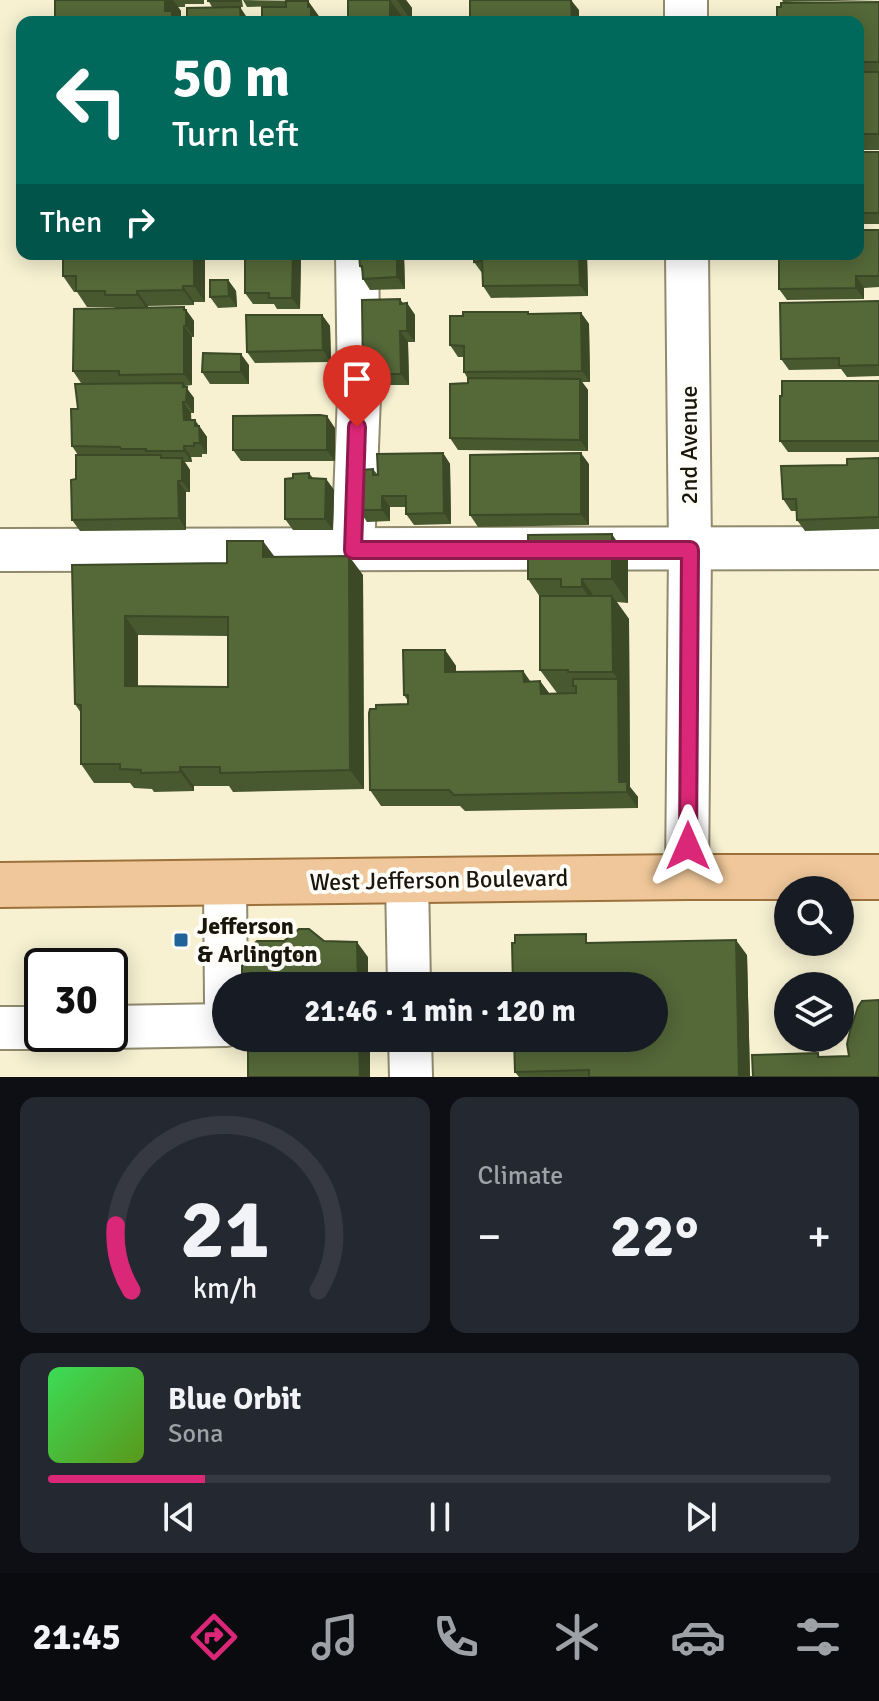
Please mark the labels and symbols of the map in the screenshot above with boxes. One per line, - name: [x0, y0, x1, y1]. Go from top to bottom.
- pin: [323, 345, 391, 427]
- street label: 2nd Avenue: [674, 385, 704, 505]
- position arrow: [646, 804, 730, 888]
- street label: West Jefferson Boulevard: [309, 863, 569, 897]
- place label: Jefferson & Arlington: [197, 911, 318, 969]
- marker: Jefferson & Arlington: [172, 931, 190, 949]
- speed limit sign: 30: [24, 948, 128, 1052]

